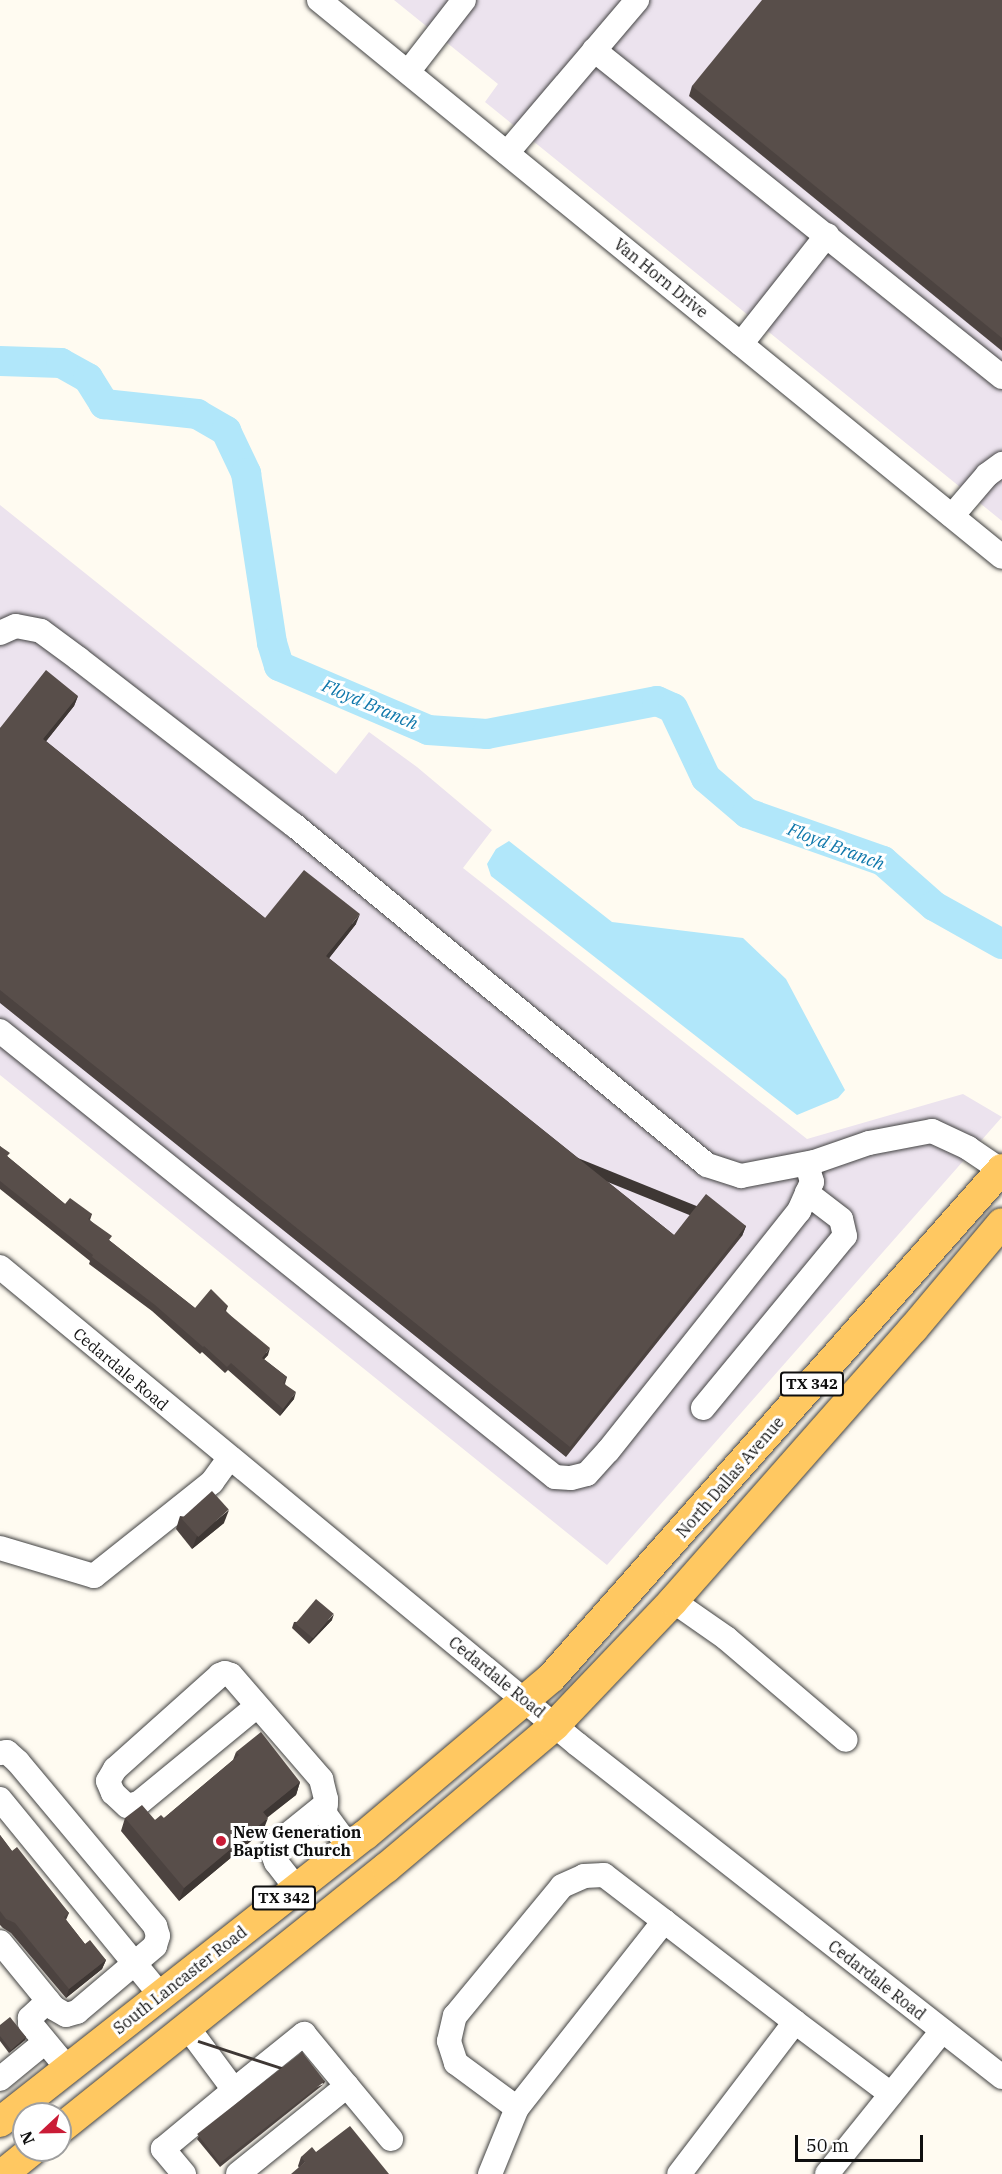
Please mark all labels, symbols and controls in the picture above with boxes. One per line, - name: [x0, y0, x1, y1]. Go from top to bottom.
- street label: Van Horn Drive: [610, 234, 712, 322]
- water label: Floyd Branch: [319, 675, 421, 735]
- water label: Floyd Branch: [784, 819, 888, 875]
- street label: Cedardale Road: [70, 1324, 172, 1414]
- road number: TX 342: [779, 1372, 845, 1396]
- street label: North Dallas Avenue: [672, 1413, 788, 1541]
- street label: Cedardale Road: [445, 1632, 549, 1722]
- place label: New Generation Baptist Church: [233, 1822, 361, 1860]
- marker: New Generation Baptist Church: [214, 1834, 228, 1848]
- road number: TX 342: [251, 1886, 317, 1910]
- street label: South Lancaster Road: [109, 1922, 251, 2038]
- street label: Cedardale Road: [825, 1936, 929, 2024]
- north arrow: [12, 2102, 72, 2162]
- scale bar: [798, 2123, 926, 2161]
- text: N: [16, 2128, 39, 2148]
- text: 50 m: [806, 2134, 849, 2157]

